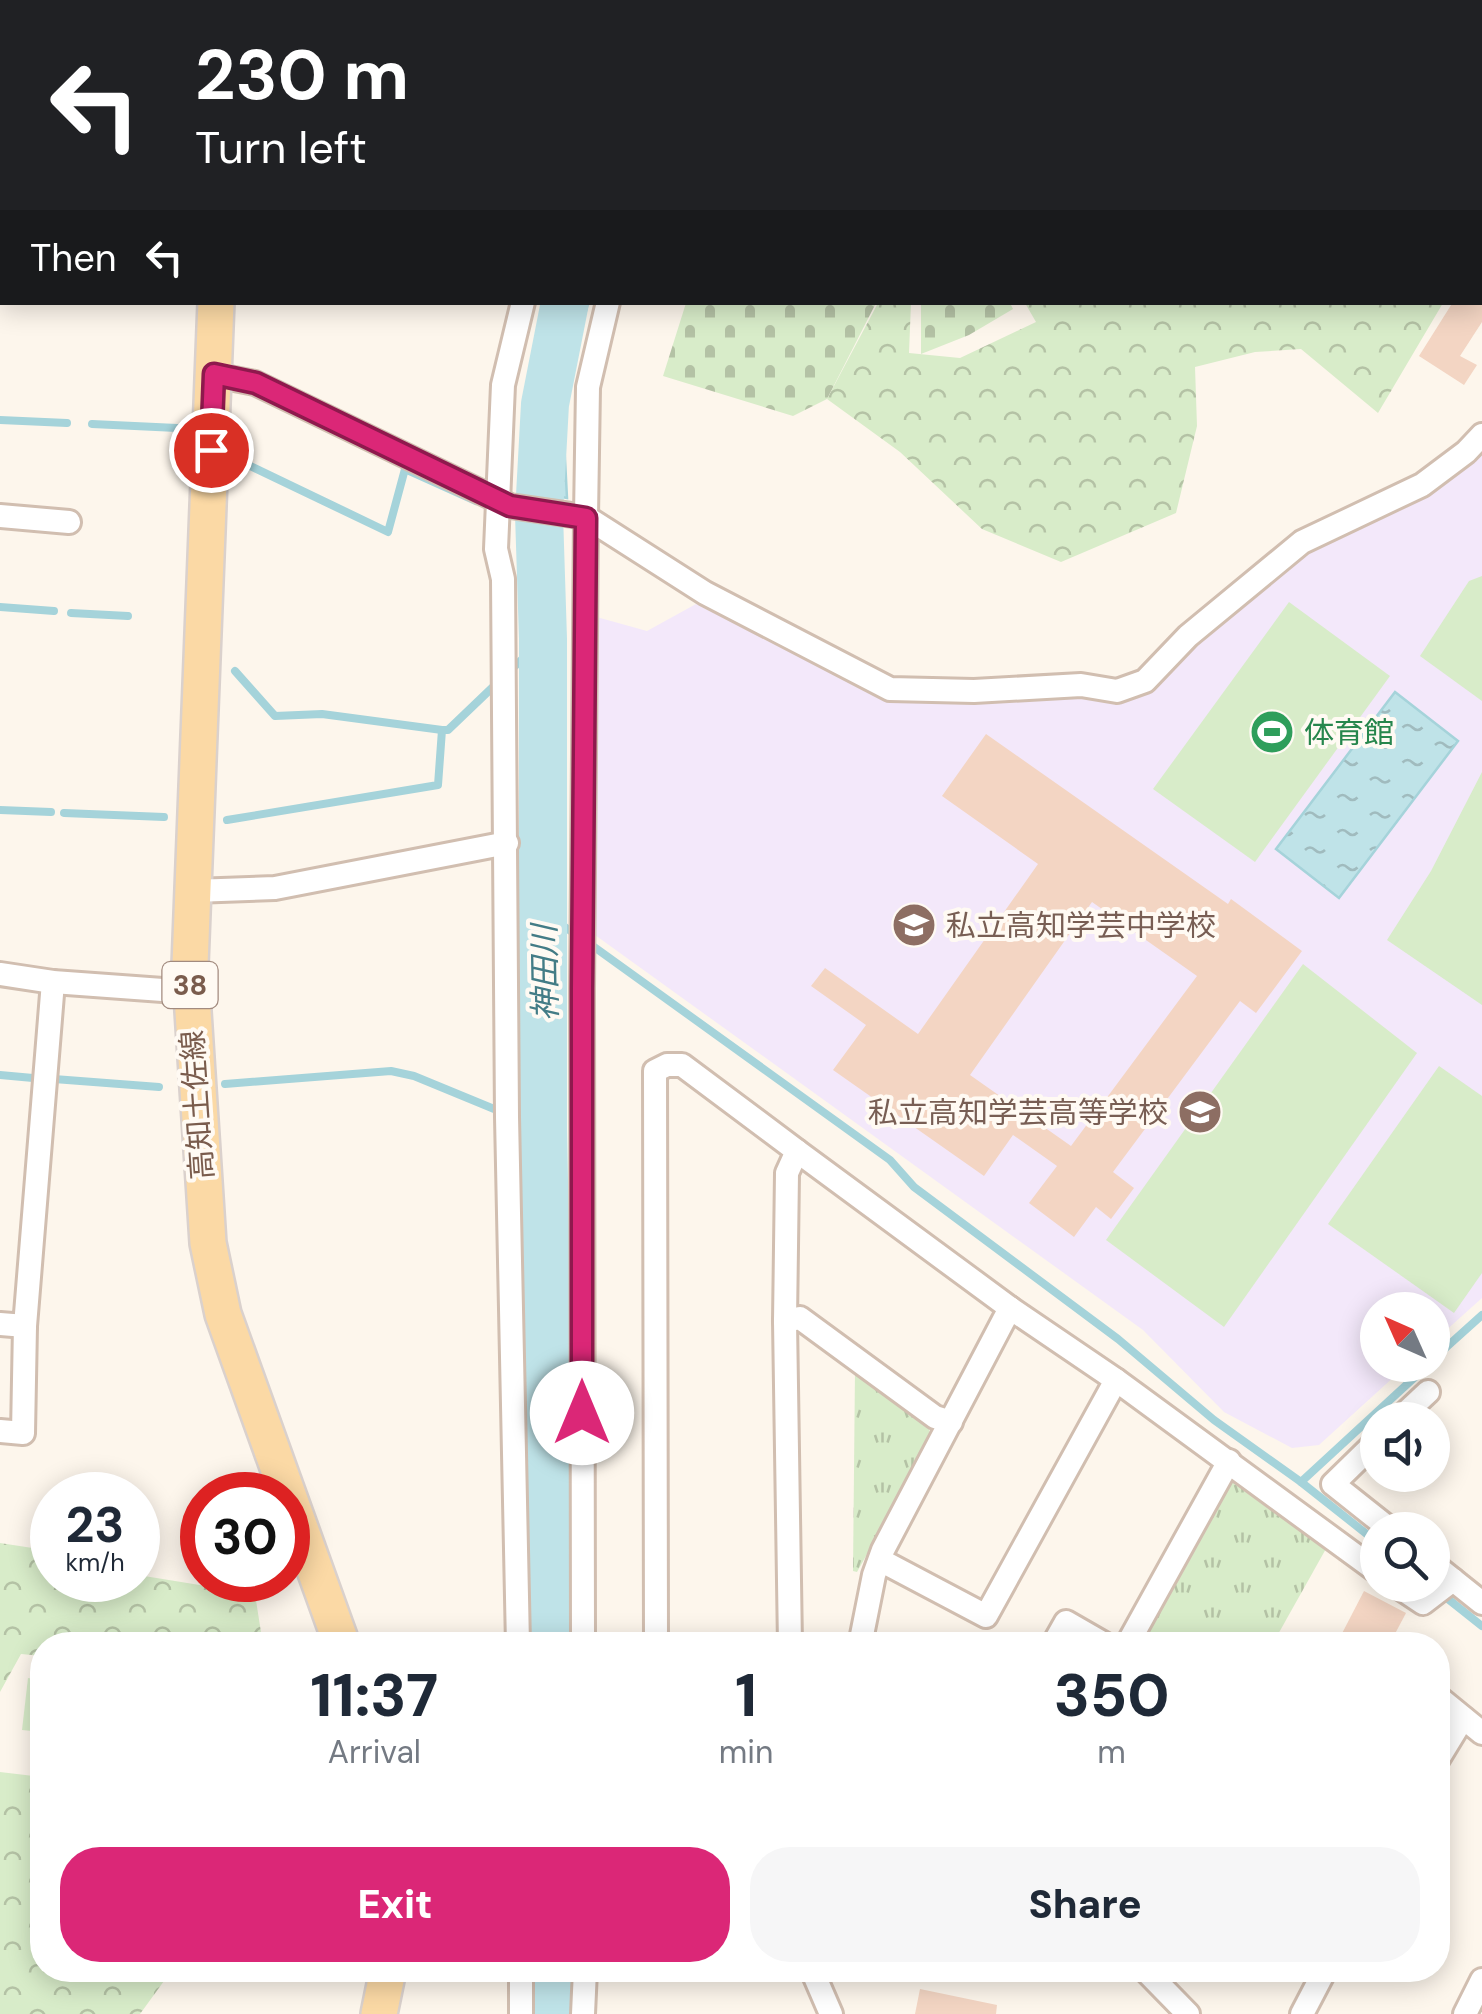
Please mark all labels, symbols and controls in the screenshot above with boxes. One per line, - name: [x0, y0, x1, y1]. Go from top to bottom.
- text: 230 m: [195, 30, 409, 121]
- icon: left: [30, 40, 160, 170]
- text: Turn left: [195, 118, 367, 177]
- icon: left: [137, 230, 192, 285]
- text: Then: [30, 233, 117, 283]
- pin: [169, 408, 254, 493]
- icon: arrive: [184, 423, 239, 478]
- sports icon: 体育館: [1249, 709, 1295, 755]
- place label: 体育館: [1304, 713, 1394, 752]
- school or university icon: 私立高知学芸中学校: [891, 902, 937, 948]
- place label: 私立高知学芸中学校: [946, 906, 1216, 945]
- water label: 神田川: [523, 922, 567, 1021]
- road number: 38: [162, 962, 218, 1008]
- street label: 高知土佐線: [172, 1029, 222, 1181]
- school or university icon: 私立高知学芸高等学校: [1177, 1089, 1223, 1135]
- place label: 私立高知学芸高等学校: [868, 1093, 1168, 1132]
- north arrow: [1360, 1292, 1450, 1382]
- map controls: [1360, 1292, 1450, 1602]
- position arrow: [530, 1361, 634, 1465]
- button: sound: [1360, 1402, 1450, 1492]
- speed limit sign: 30: [180, 1472, 310, 1602]
- text: 23: [66, 1492, 125, 1558]
- button: search: [1360, 1512, 1450, 1602]
- text: km/h: [65, 1546, 125, 1579]
- text: 11:37: [310, 1656, 438, 1735]
- text: 1: [735, 1656, 757, 1735]
- text: 350: [1054, 1656, 1170, 1735]
- text: Arrival: [328, 1731, 421, 1773]
- text: min: [719, 1731, 773, 1773]
- text: m: [1097, 1731, 1126, 1773]
- button: Exit: [60, 1847, 730, 1962]
- button: Share: [750, 1847, 1420, 1962]

